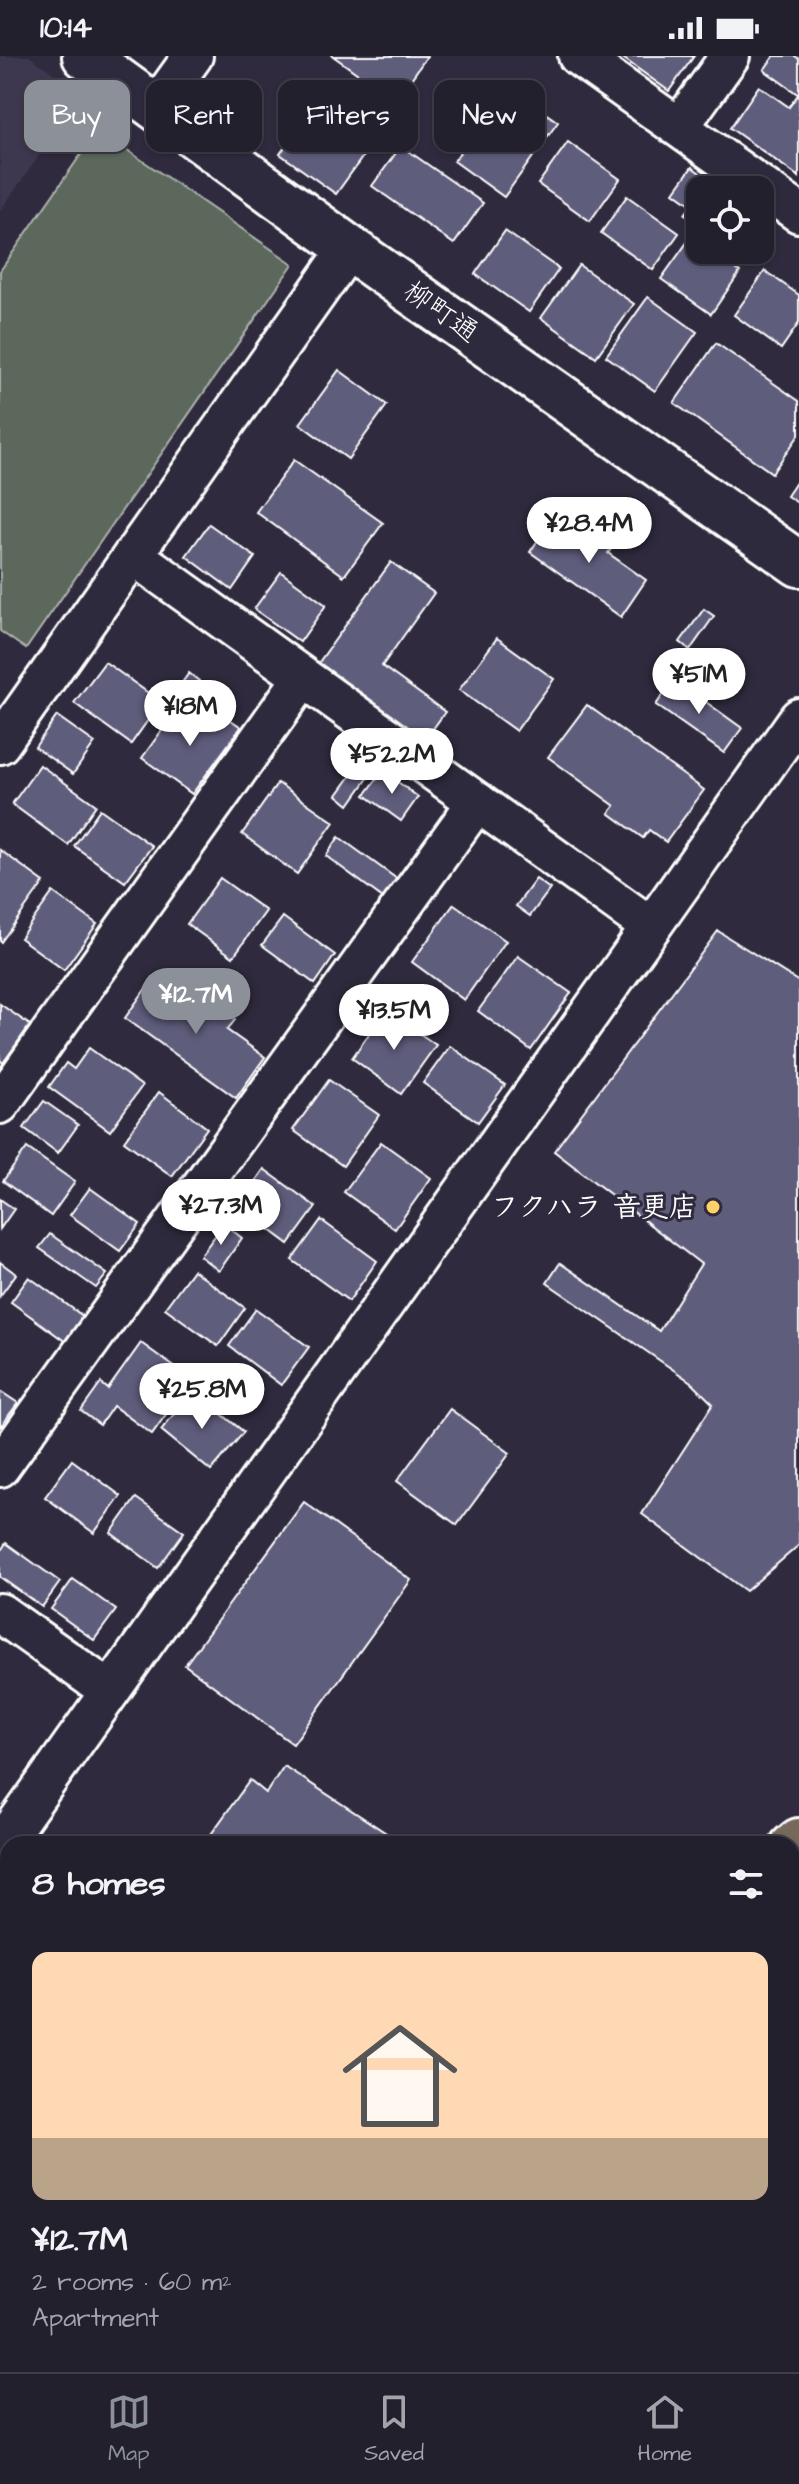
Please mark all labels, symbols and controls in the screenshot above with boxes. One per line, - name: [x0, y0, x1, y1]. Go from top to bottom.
- text: 10:14: [40, 7, 92, 49]
- chip: Buy: [24, 80, 130, 152]
- chip: Rent: [146, 80, 262, 152]
- chip: Filters: [278, 80, 418, 152]
- chip: New: [434, 80, 545, 152]
- map controls: [686, 176, 774, 264]
- button: locate: [686, 176, 774, 264]
- street label: 柳町通: [395, 272, 487, 352]
- pin: ¥28.4M: [524, 497, 654, 565]
- text: ¥28.4M: [545, 505, 633, 541]
- pin: ¥51M: [652, 648, 746, 716]
- text: ¥51M: [670, 656, 728, 692]
- pin: ¥18M: [143, 680, 237, 748]
- text: ¥18M: [162, 688, 218, 724]
- pin: ¥52.2M: [327, 728, 457, 796]
- text: ¥52.2M: [348, 736, 436, 772]
- pin: ¥12.7M: [131, 968, 261, 1036]
- text: ¥12.7M: [159, 976, 233, 1012]
- pin: ¥13.5M: [329, 984, 459, 1052]
- text: ¥13.5M: [357, 992, 431, 1028]
- pin: ¥27.3M: [156, 1179, 286, 1247]
- text: ¥27.3M: [179, 1187, 263, 1223]
- place label: フクハラ 音更店: [491, 1188, 697, 1227]
- marker: フクハラ 音更店: [704, 1198, 722, 1216]
- pin: ¥25.8M: [137, 1363, 267, 1431]
- text: ¥25.8M: [157, 1371, 247, 1407]
- text: 8 homes: [32, 1860, 166, 1908]
- icon: filters: [724, 1862, 768, 1906]
- icon: home: [328, 2004, 472, 2148]
- text: ¥12.7M: [32, 2216, 128, 2264]
- text: 2 rooms · 60 m²: [32, 2264, 232, 2300]
- text: Apartment: [32, 2300, 159, 2336]
- tab: Map: [107, 2390, 151, 2469]
- tab: Saved: [364, 2390, 424, 2469]
- tab: Home: [638, 2390, 692, 2469]

